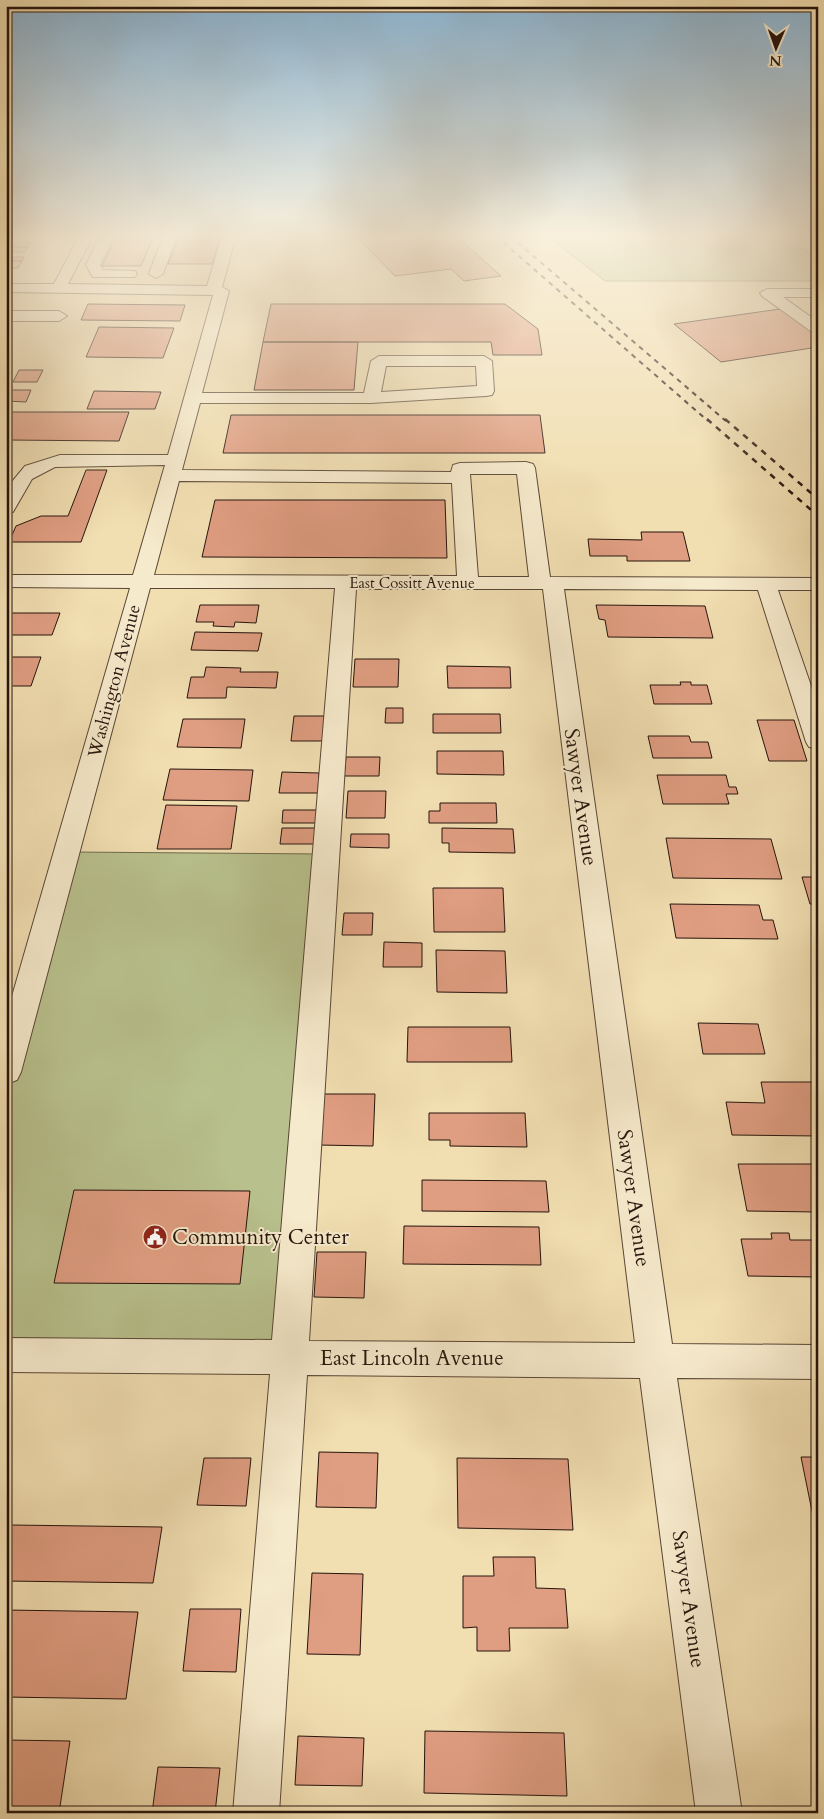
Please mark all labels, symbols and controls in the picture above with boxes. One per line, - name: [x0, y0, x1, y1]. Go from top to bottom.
- north arrow: [752, 22, 802, 72]
- text: N: [769, 51, 782, 70]
- street label: East Cossitt Avenue: [349, 573, 475, 593]
- street label: Washington Avenue: [82, 602, 147, 762]
- street label: Sawyer Avenue: [557, 726, 604, 868]
- street label: Sawyer Avenue: [610, 1127, 657, 1269]
- place label: Community Center: [172, 1223, 349, 1252]
- public building icon: Community Center: [142, 1224, 168, 1250]
- street label: East Lincoln Avenue: [320, 1344, 504, 1373]
- street label: Sawyer Avenue: [665, 1528, 712, 1670]

